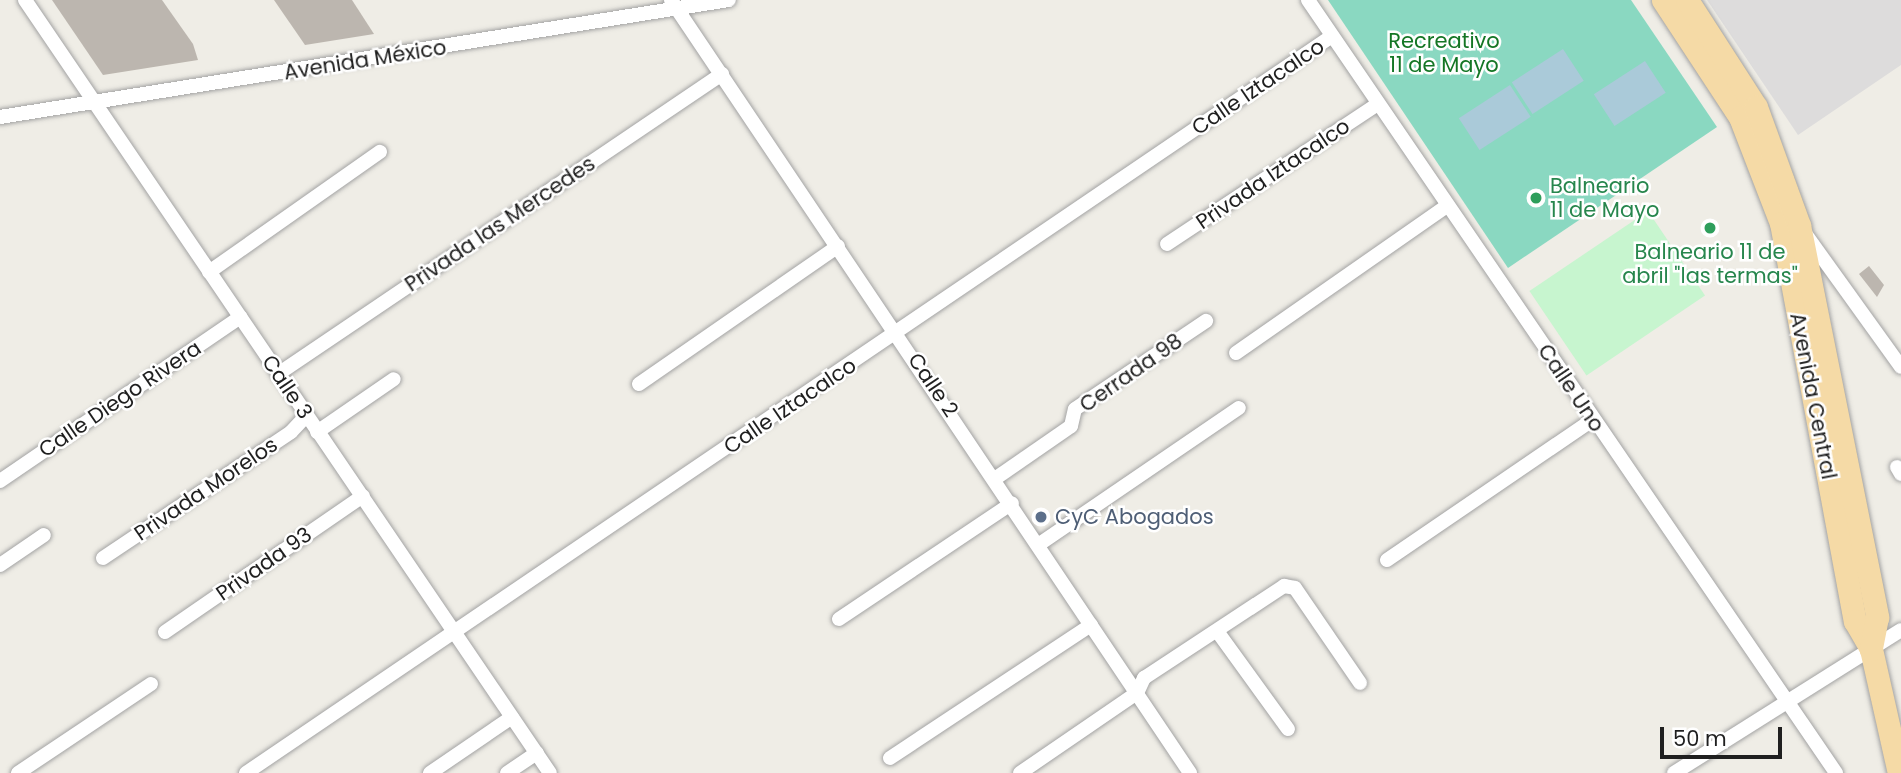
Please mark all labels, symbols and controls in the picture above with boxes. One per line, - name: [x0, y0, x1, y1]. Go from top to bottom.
- park label: Recreativo 11 de Mayo: [1388, 28, 1500, 78]
- street label: Calle Iztacalco: [1187, 33, 1329, 141]
- street label: Avenida México: [282, 35, 448, 85]
- street label: Privada Iztacalco: [1191, 113, 1355, 235]
- street label: Privada las Mercedes: [400, 151, 600, 297]
- place label: Balneario 11 de Mayo: [1550, 173, 1659, 223]
- marker: Balneario 11 de Mayo: [1528, 190, 1544, 206]
- marker: Balneario 11 de abril "las termas": [1702, 220, 1718, 236]
- place label: Balneario 11 de abril "las termas": [1622, 239, 1798, 289]
- street label: Avenida Central: [1785, 311, 1841, 481]
- street label: Cerrada 98: [1075, 328, 1187, 418]
- street label: Calle Diego Rivera: [34, 335, 206, 463]
- street label: Calle Uno: [1532, 339, 1610, 437]
- street label: Calle 2: [903, 348, 963, 422]
- street label: Calle 3: [256, 350, 318, 424]
- street label: Calle Iztacalco: [719, 352, 861, 460]
- street label: Privada Morelos: [130, 432, 282, 546]
- place label: CyC Abogados: [1055, 504, 1214, 530]
- marker: CyC Abogados: [1033, 509, 1049, 525]
- street label: Privada 93: [211, 522, 317, 606]
- scale bar: [1663, 714, 1786, 758]
- text: 50 m: [1673, 724, 1727, 753]

